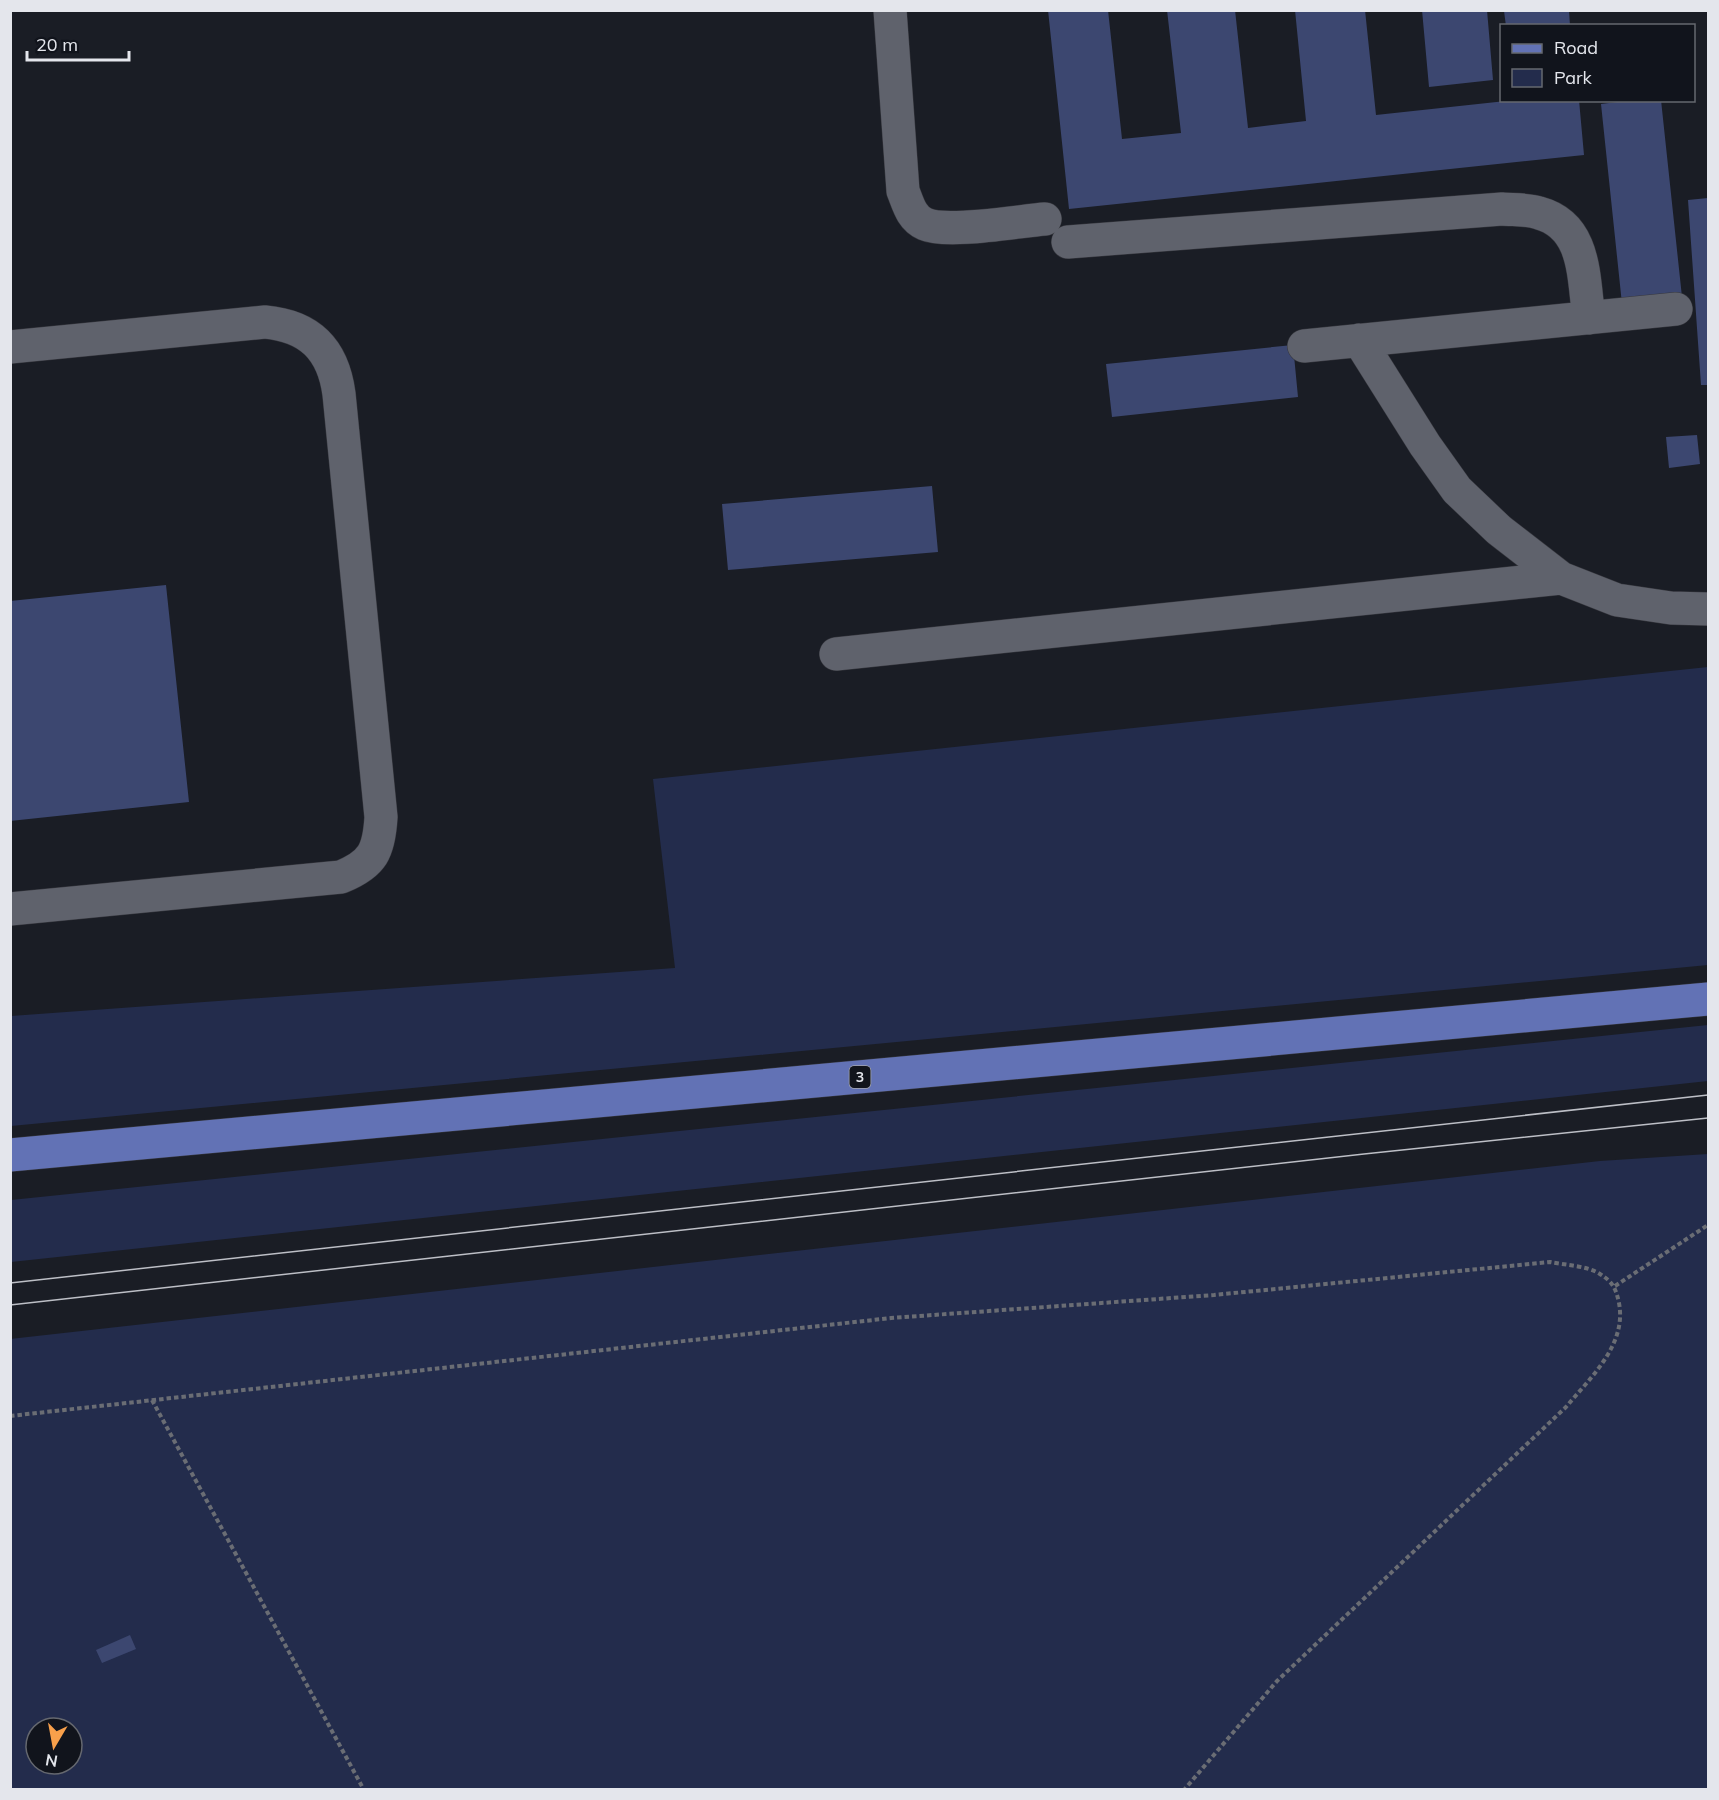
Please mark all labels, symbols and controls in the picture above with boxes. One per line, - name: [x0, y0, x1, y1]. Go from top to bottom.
- scale bar: [27, 24, 129, 62]
- legend: [1500, 24, 1695, 102]
- text: 20 m: [36, 33, 78, 56]
- text: Road: [1554, 36, 1598, 59]
- text: Park: [1554, 66, 1593, 89]
- road number: 3: [850, 1066, 870, 1088]
- north arrow: [24, 1716, 84, 1776]
- text: N: [44, 1750, 59, 1772]

